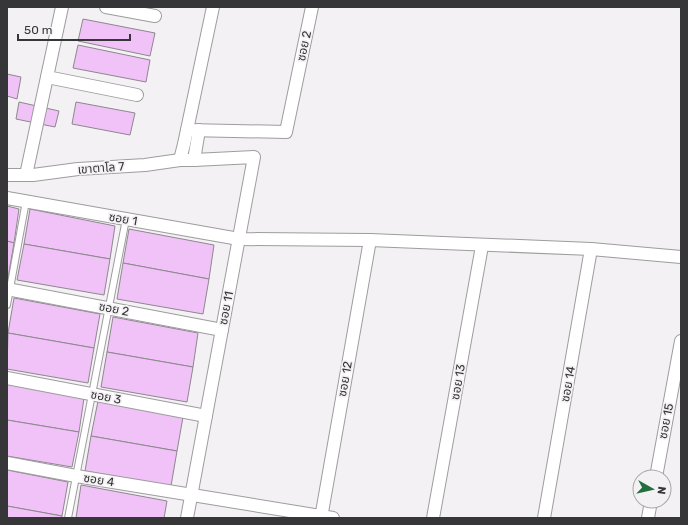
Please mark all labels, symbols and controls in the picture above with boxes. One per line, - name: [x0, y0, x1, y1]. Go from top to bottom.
- scale bar: [18, 16, 130, 42]
- text: 50 m: [24, 23, 52, 37]
- street label: ซอย 2: [294, 30, 314, 62]
- street label: เขาตาโล 7: [77, 159, 125, 177]
- street label: ซอย 1: [108, 210, 138, 228]
- street label: ซอย 11: [216, 290, 236, 326]
- street label: ซอย 2: [98, 299, 130, 319]
- street label: ซอย 12: [335, 360, 355, 398]
- street label: ซอย 13: [448, 363, 468, 401]
- street label: ซอย 14: [558, 364, 578, 403]
- street label: ซอย 3: [90, 387, 122, 407]
- street label: ซอย 15: [656, 402, 676, 440]
- north arrow: [632, 469, 672, 509]
- street label: ซอย 4: [83, 471, 116, 489]
- text: N: [654, 485, 668, 495]

